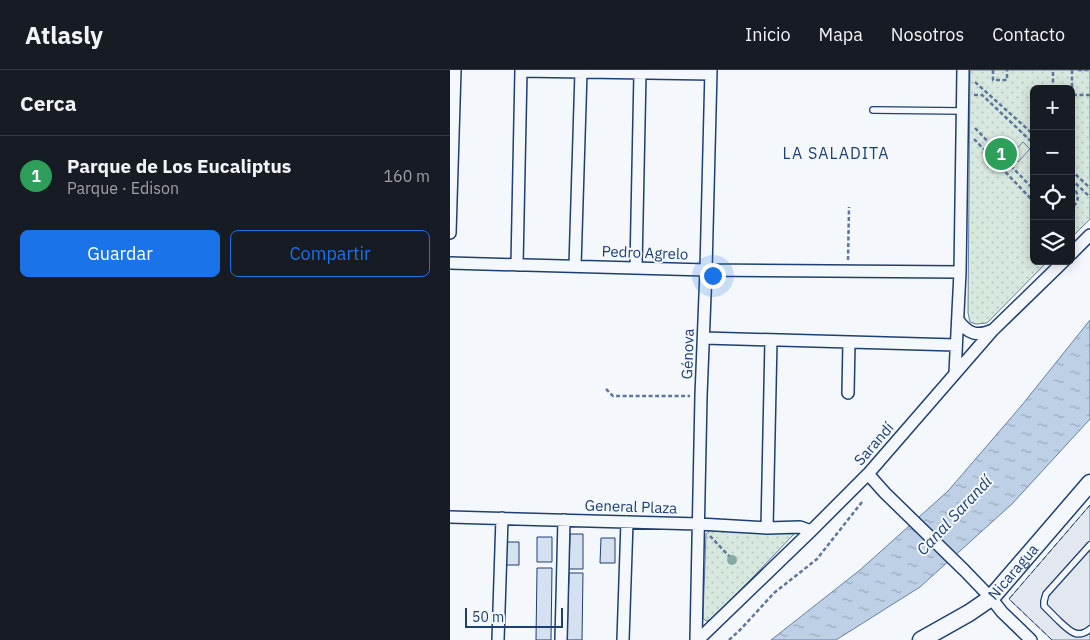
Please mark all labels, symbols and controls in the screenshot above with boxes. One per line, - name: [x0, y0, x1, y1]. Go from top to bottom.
- text: Atlasly: [25, 19, 103, 51]
- text: Inicio: [745, 23, 791, 46]
- text: Mapa: [819, 23, 863, 46]
- text: Nosotros: [891, 23, 964, 46]
- text: Contacto: [992, 23, 1065, 46]
- map controls: [1030, 85, 1075, 265]
- button: +: [1030, 85, 1075, 130]
- text: Cerca: [20, 89, 77, 117]
- button: −: [1030, 130, 1075, 175]
- pin: 1: [985, 135, 1017, 173]
- district label: LA SALADITA: [783, 143, 889, 163]
- text: Parque de Los Eucaliptus: [67, 154, 291, 178]
- text: 1: [31, 166, 41, 186]
- text: 160 m: [383, 166, 430, 186]
- button: locate: [1030, 175, 1075, 220]
- text: Parque · Edison: [67, 178, 179, 198]
- button: layers: [1030, 220, 1075, 265]
- button: Guardar: [20, 230, 220, 277]
- button: Compartir: [230, 230, 430, 277]
- street label: Pedro Agrelo: [601, 241, 689, 264]
- your location: [700, 263, 726, 289]
- street label: Génova: [677, 328, 698, 380]
- street label: Sarandí: [850, 418, 898, 469]
- water label: Canal Sarandí: [912, 470, 997, 559]
- street label: General Plaza: [584, 495, 678, 518]
- street label: Nicaragua: [984, 540, 1042, 604]
- scale bar: [465, 605, 562, 628]
- text: 50 m: [472, 608, 504, 626]

